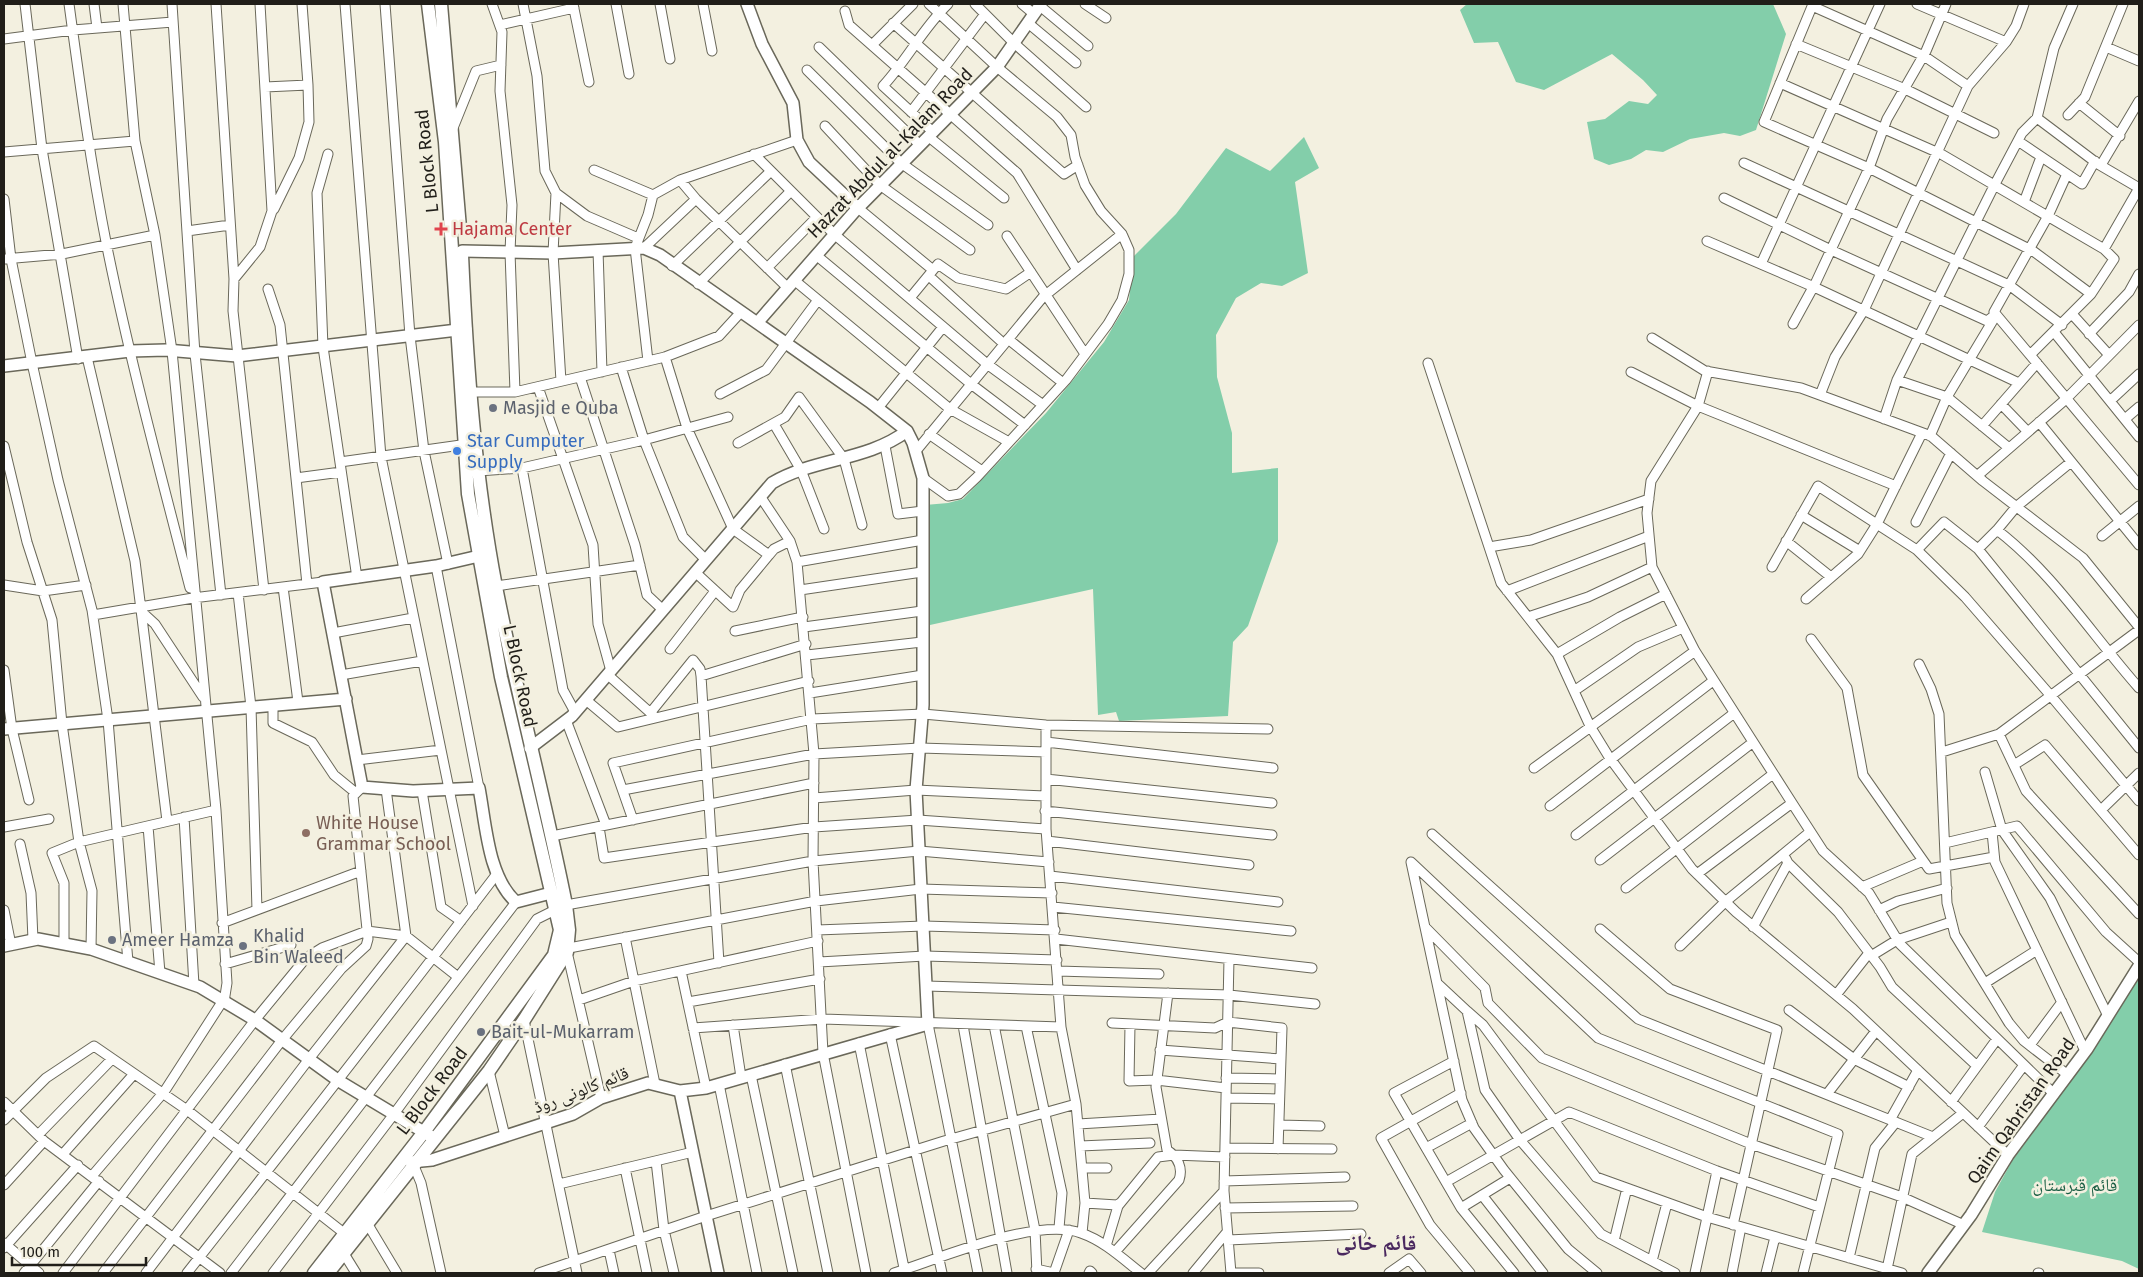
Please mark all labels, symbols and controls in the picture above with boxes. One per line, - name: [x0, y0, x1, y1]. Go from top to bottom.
- street label: Hazrat Abdul al-Kalam Road: [803, 63, 977, 243]
- street label: L Block Road: [411, 108, 443, 214]
- place label: Hajama Center: [452, 218, 572, 240]
- marker: Hajama Center: [434, 222, 448, 236]
- place label: Masjid e Quba: [503, 397, 618, 419]
- marker: Masjid e Quba: [487, 402, 499, 414]
- place label: Star Cumputer Supply: [467, 430, 585, 473]
- marker: Star Cumputer Supply: [451, 445, 463, 457]
- street label: L Block Road: [498, 623, 542, 729]
- place label: White House Grammar School: [316, 812, 451, 855]
- marker: White House Grammar School: [300, 827, 312, 839]
- place label: Khalid Bin Waleed: [253, 925, 344, 968]
- place label: Ameer Hamza: [122, 929, 234, 951]
- marker: Ameer Hamza: [106, 934, 118, 946]
- marker: Khalid Bin Waleed: [237, 940, 249, 952]
- place label: Bait-ul-Mukarram: [491, 1021, 634, 1043]
- marker: Bait-ul-Mukarram: [475, 1026, 487, 1038]
- street label: Qaim Qabristan Road: [1962, 1034, 2080, 1188]
- street label: L Block Road: [392, 1043, 472, 1139]
- street label: قائم کالونی روڈ: [530, 1062, 632, 1119]
- park label: قائم قبرستان: [2033, 1174, 2117, 1197]
- district label: قائم خانى: [1335, 1229, 1417, 1257]
- scale bar: [12, 1234, 146, 1266]
- text: 100 m: [20, 1243, 60, 1261]

